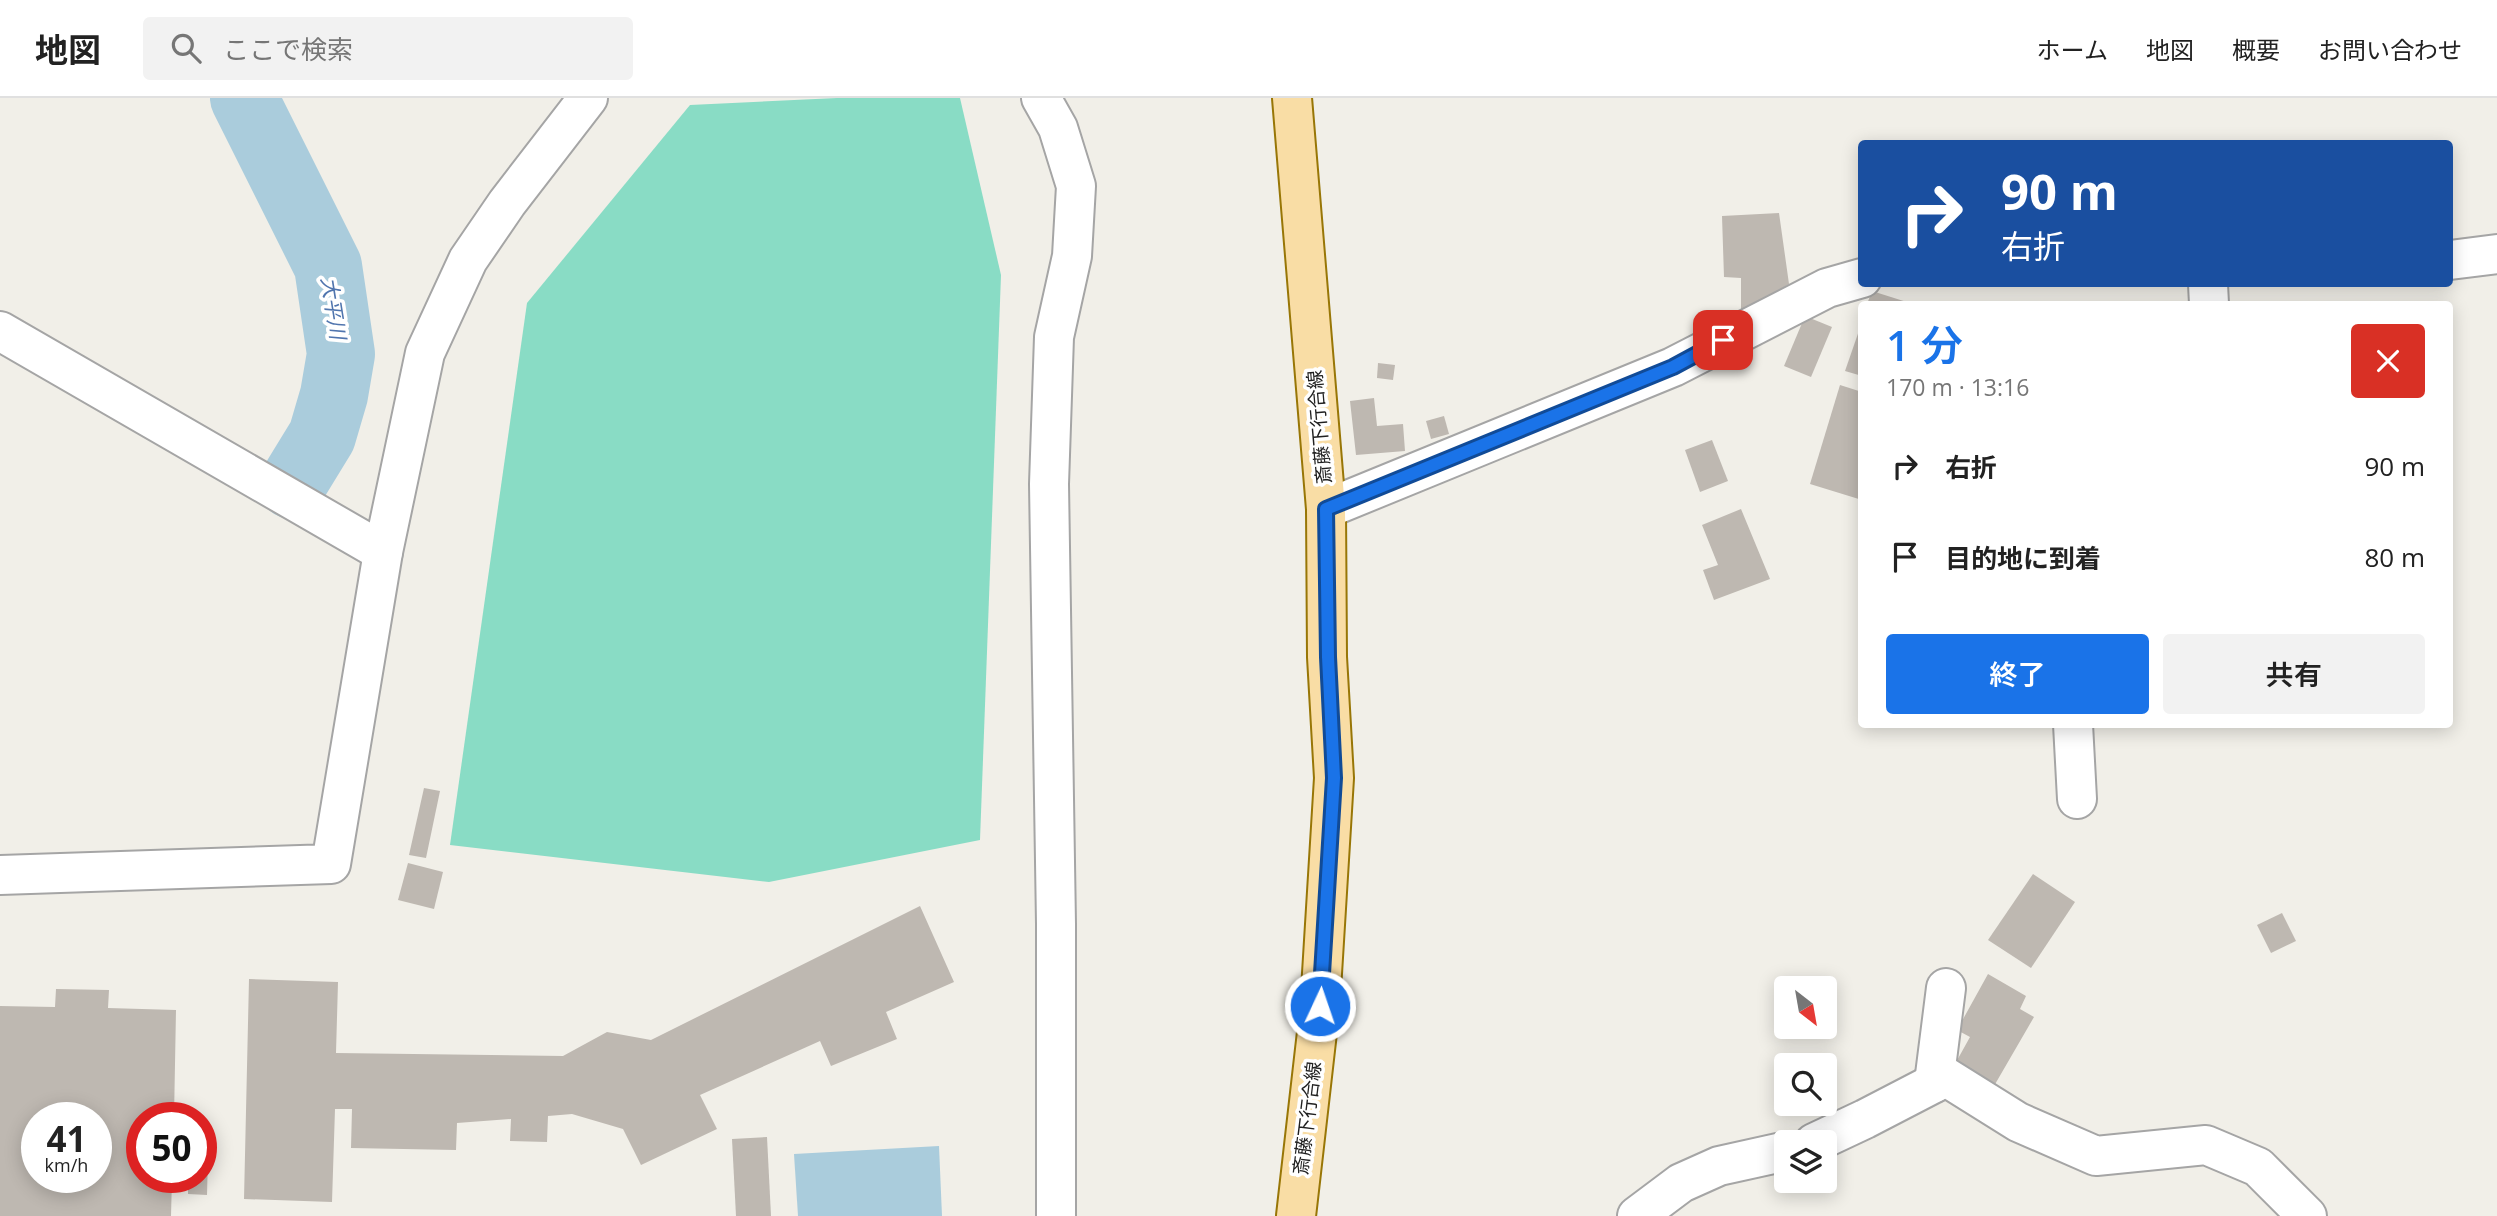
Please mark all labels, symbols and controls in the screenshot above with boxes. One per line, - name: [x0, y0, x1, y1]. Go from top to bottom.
- search box: [143, 17, 633, 80]
- text: 地図: [35, 27, 101, 72]
- icon: search: [167, 29, 205, 67]
- text: ここで検索: [223, 31, 353, 67]
- text: ホーム: [2037, 33, 2108, 66]
- text: 地図: [2146, 33, 2194, 66]
- text: 概要: [2232, 33, 2280, 66]
- text: お問い合わせ: [2318, 33, 2462, 66]
- text: 90 m: [2001, 158, 2118, 224]
- icon: right: [1886, 168, 1977, 259]
- text: 右折: [2001, 224, 2065, 267]
- water label: 大平川: [315, 275, 353, 343]
- pin: [1693, 310, 1753, 370]
- text: 1 分: [1886, 316, 1963, 373]
- icon: arrive: [1704, 321, 1742, 359]
- button: close: [2351, 324, 2425, 398]
- street label: 斎藤下行合線: [1301, 369, 1337, 485]
- text: 170 m · 13:16: [1886, 371, 2029, 403]
- icon: right: [1886, 447, 1924, 485]
- text: 90 m: [2364, 448, 2425, 484]
- text: 右折: [1945, 449, 1997, 485]
- icon: arrive: [1886, 538, 1924, 576]
- text: 80 m: [2364, 539, 2425, 575]
- text: 目的地に到着: [1945, 540, 2101, 576]
- button: 終了: [1886, 634, 2149, 714]
- button: 共有: [2163, 634, 2425, 714]
- position arrow: [1283, 969, 1357, 1043]
- north arrow: [1774, 976, 1838, 1040]
- map controls: [1774, 976, 1837, 1193]
- button: search: [1774, 1053, 1837, 1116]
- street label: 斎藤下行合線: [1287, 1060, 1327, 1176]
- speed limit sign: 50: [126, 1102, 217, 1193]
- text: 41: [46, 1115, 87, 1162]
- button: layers: [1774, 1130, 1837, 1193]
- text: km/h: [45, 1153, 88, 1177]

